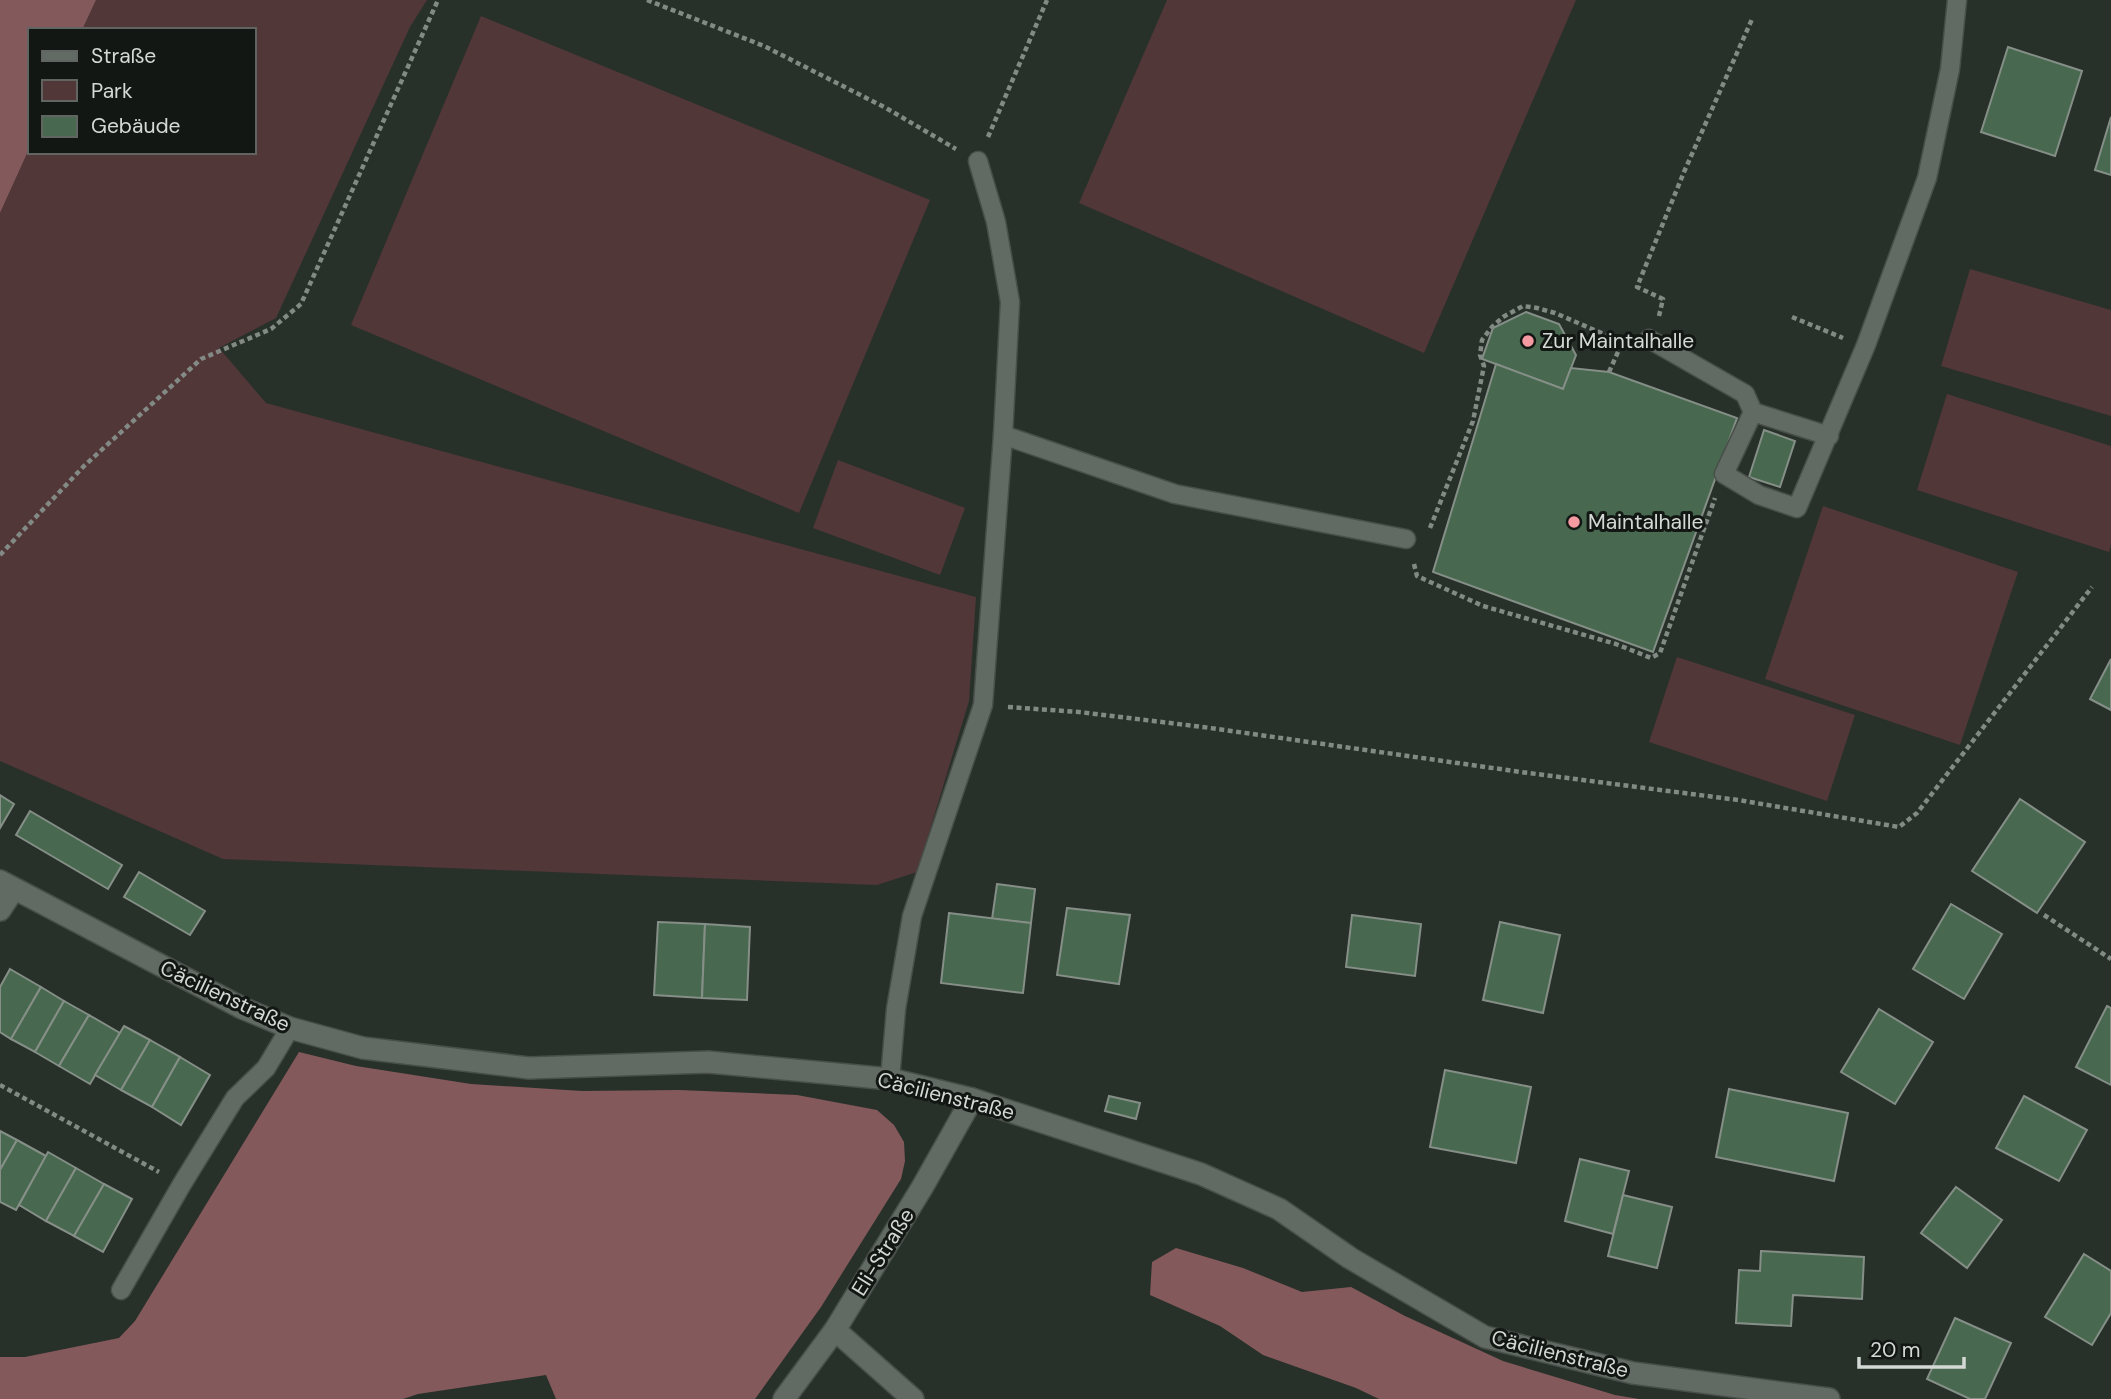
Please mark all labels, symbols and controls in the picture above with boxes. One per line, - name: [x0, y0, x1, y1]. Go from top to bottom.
- legend: [28, 28, 256, 154]
- text: Straße: [91, 42, 156, 70]
- text: Park: [91, 77, 133, 105]
- text: Gebäude: [91, 112, 181, 140]
- place label: Zur Maintalhalle: [1542, 327, 1694, 355]
- marker: Zur Maintalhalle: [1520, 333, 1536, 349]
- place label: Maintalhalle: [1588, 508, 1703, 536]
- marker: Maintalhalle: [1566, 514, 1582, 530]
- street label: Cäcilienstraße: [156, 954, 295, 1038]
- street label: Cäcilienstraße: [875, 1065, 1017, 1127]
- street label: Eli-Straße: [845, 1203, 921, 1301]
- street label: Cäcilienstraße: [1489, 1323, 1631, 1385]
- scale bar: [1859, 1326, 1964, 1370]
- text: 20 m: [1870, 1336, 1921, 1364]

